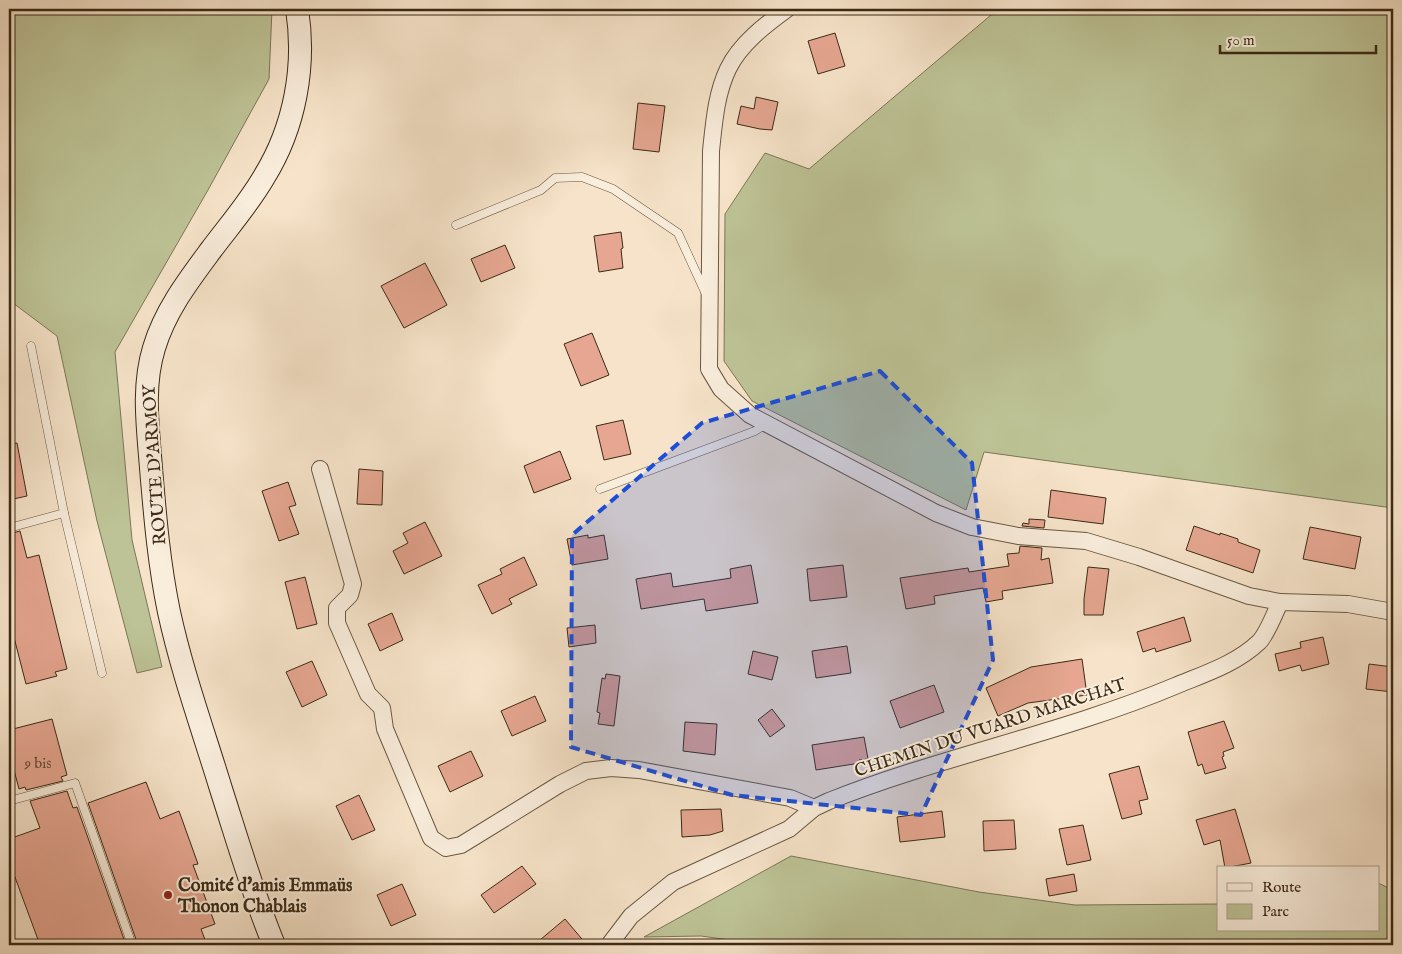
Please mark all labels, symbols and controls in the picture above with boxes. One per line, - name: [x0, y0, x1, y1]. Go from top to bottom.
- scale bar: [1220, 22, 1376, 54]
- text: 50 m: [1227, 31, 1255, 50]
- street label: ROUTE D'ARMOY: [138, 383, 173, 546]
- street label: CHEMIN DU VUARD MARCHAT: [852, 674, 1129, 783]
- house number: 9 bis: [23, 754, 52, 773]
- legend: [1217, 866, 1380, 932]
- place label: Comité d'amis Emmaüs Thonon Chablais: [177, 875, 353, 919]
- text: Route: [1262, 878, 1301, 897]
- marker: Comité d'amis Emmaüs Thonon Chablais: [162, 889, 174, 901]
- text: Parc: [1262, 902, 1289, 921]

